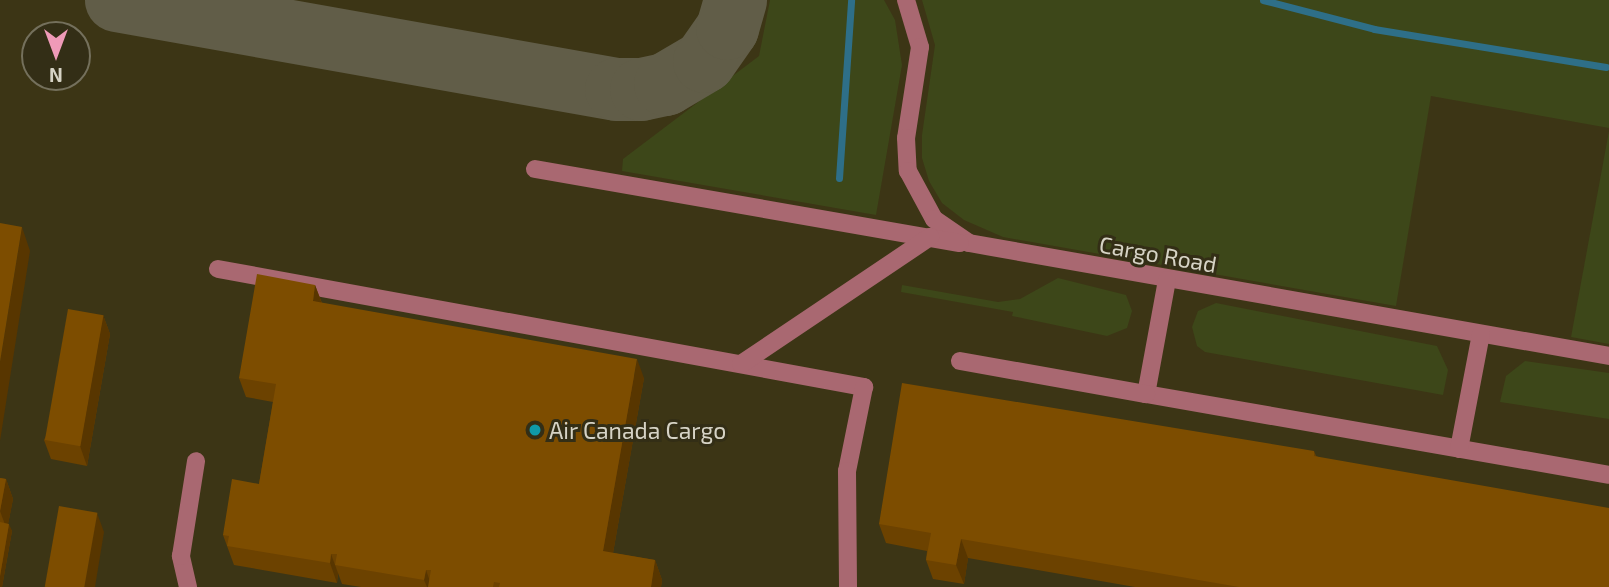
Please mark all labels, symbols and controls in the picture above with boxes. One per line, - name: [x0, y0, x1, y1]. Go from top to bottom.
- north arrow: [21, 21, 91, 91]
- text: N: [49, 64, 63, 87]
- street label: Cargo Road: [1097, 230, 1219, 278]
- place label: Air Canada Cargo: [549, 416, 727, 444]
- marker: Air Canada Cargo: [527, 422, 543, 438]

